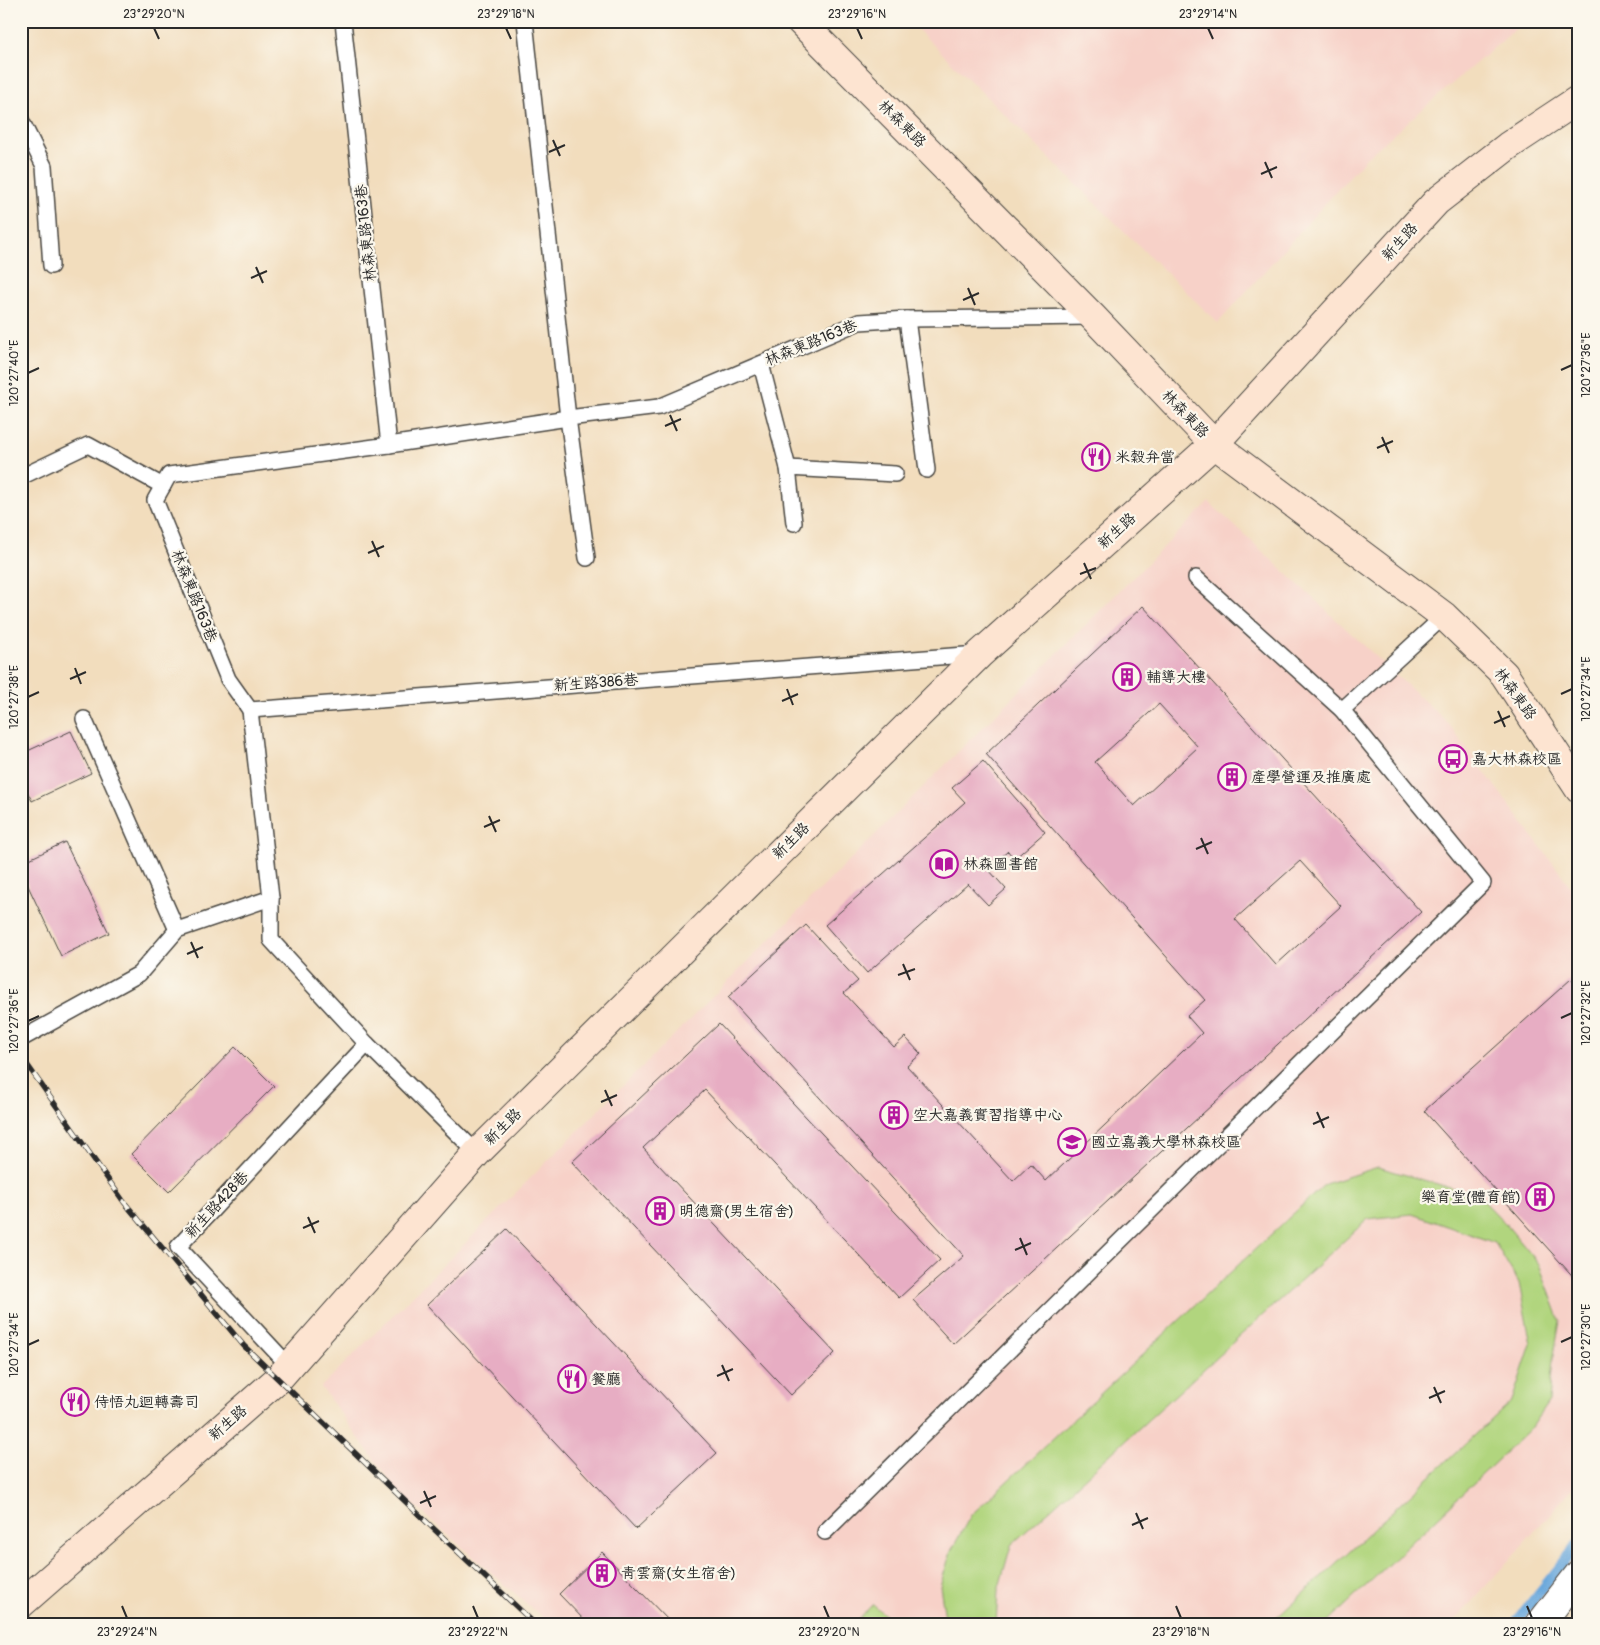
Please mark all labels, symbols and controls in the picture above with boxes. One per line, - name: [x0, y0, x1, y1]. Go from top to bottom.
- text: 23°29'20"N: [123, 7, 185, 22]
- text: 23°29'18"N: [477, 7, 535, 22]
- text: 23°29'16"N: [828, 7, 886, 22]
- text: 23°29'14"N: [1179, 7, 1237, 22]
- street label: 林森東路: [874, 96, 930, 152]
- street label: 林森東路163巷: [351, 183, 381, 283]
- street label: 新生路: [1378, 219, 1422, 265]
- street label: 林森東路163巷: [762, 316, 860, 370]
- text: 120°27'36"E: [1579, 332, 1594, 398]
- text: 120°27'40"E: [7, 340, 22, 406]
- street label: 林森東路: [1157, 386, 1213, 442]
- restaurant icon: 米穀弁當: [1081, 442, 1111, 472]
- place label: 米穀弁當: [1115, 448, 1175, 467]
- street label: 新生路: [1094, 509, 1140, 553]
- street label: 林森東路163巷: [167, 547, 221, 645]
- text: 120°27'34"E: [1579, 656, 1594, 722]
- building icon: 輔導大樓: [1112, 662, 1142, 692]
- street label: 林森東路: [1490, 664, 1540, 724]
- text: 120°27'38"E: [7, 665, 22, 729]
- place label: 輔導大樓: [1146, 668, 1206, 687]
- street label: 新生路386巷: [553, 671, 639, 695]
- bus stop icon: 嘉大林森校區: [1438, 744, 1468, 774]
- place label: 嘉大林森校區: [1472, 750, 1562, 769]
- building icon: 產學營運及推廣處: [1217, 762, 1247, 792]
- place label: 產學營運及推廣處: [1251, 768, 1371, 787]
- street label: 新生路: [768, 818, 814, 864]
- library icon: 林森圖書館: [929, 849, 959, 879]
- place label: 林森圖書館: [963, 855, 1038, 874]
- text: 120°27'32"E: [1579, 981, 1594, 1045]
- text: 120°27'36"E: [7, 988, 22, 1054]
- building icon: 空大嘉義實習指導中心: [879, 1100, 909, 1130]
- street label: 新生路: [480, 1104, 526, 1150]
- place label: 空大嘉義實習指導中心: [913, 1106, 1063, 1125]
- school or university icon: 國立嘉義大學林森校區: [1057, 1127, 1087, 1157]
- place label: 國立嘉義大學林森校區: [1091, 1133, 1241, 1152]
- street label: 新生路428巷: [181, 1168, 253, 1242]
- building icon: 樂育堂(體育館): [1525, 1182, 1555, 1212]
- place label: 樂育堂(體育館): [1421, 1188, 1521, 1207]
- building icon: 明德齋(男生宿舍): [645, 1196, 675, 1226]
- place label: 明德齋(男生宿舍): [679, 1202, 794, 1221]
- text: 120°27'30"E: [1579, 1304, 1594, 1370]
- text: 120°27'34"E: [7, 1312, 22, 1378]
- restaurant icon: 餐廳: [557, 1364, 587, 1394]
- place label: 餐廳: [591, 1370, 621, 1389]
- restaurant icon: 侍悟丸迴轉壽司: [60, 1387, 90, 1417]
- place label: 侍悟丸迴轉壽司: [94, 1393, 199, 1412]
- street label: 新生路: [205, 1401, 251, 1445]
- building icon: 青雲齋(女生宿舍): [587, 1558, 617, 1588]
- place label: 青雲齋(女生宿舍): [621, 1564, 736, 1583]
- text: 23°29'24"N: [97, 1625, 157, 1640]
- text: 23°29'22"N: [448, 1625, 508, 1640]
- text: 23°29'20"N: [798, 1625, 860, 1640]
- text: 23°29'18"N: [1152, 1625, 1210, 1640]
- text: 23°29'16"N: [1503, 1625, 1561, 1640]

